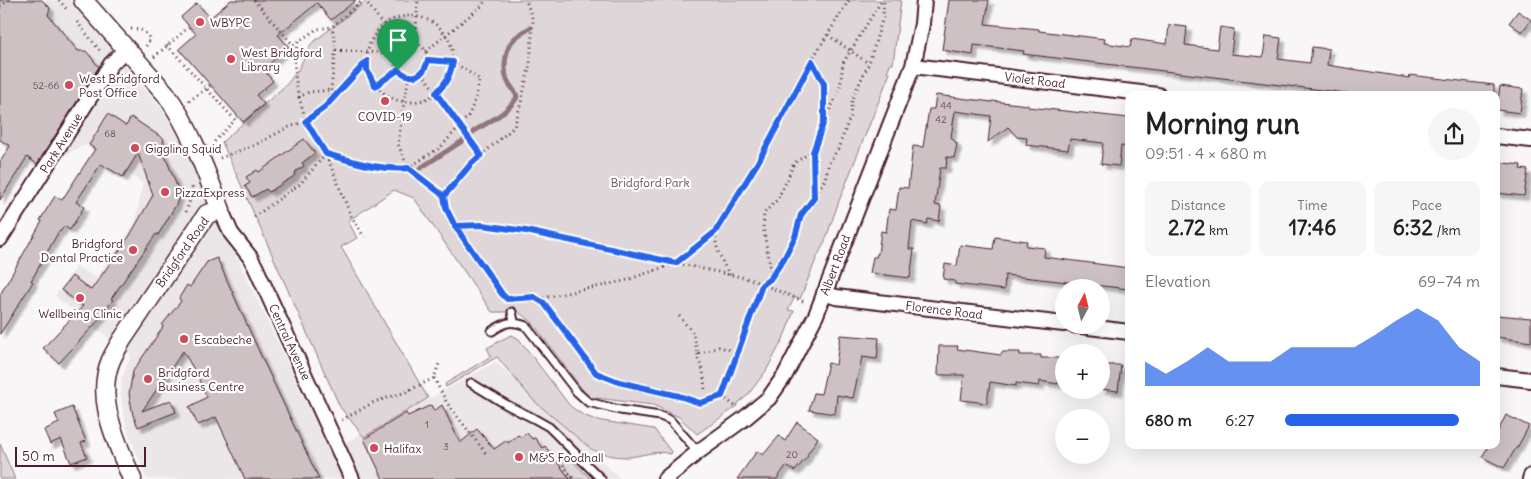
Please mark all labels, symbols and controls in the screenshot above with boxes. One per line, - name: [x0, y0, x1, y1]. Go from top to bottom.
- place label: WBYPC: [210, 15, 250, 30]
- marker: WBYPC: [194, 16, 206, 28]
- pin: [377, 19, 419, 70]
- icon: arrive: [384, 26, 412, 54]
- place label: West Bridgford Library: [241, 45, 322, 74]
- marker: West Bridgford Library: [225, 53, 237, 65]
- street label: Violet Road: [1004, 69, 1066, 91]
- place label: West Bridgford Post Office: [79, 71, 160, 100]
- house number: 52-66: [33, 79, 60, 92]
- marker: West Bridgford Post Office: [63, 79, 75, 91]
- marker: COVID-19: [379, 95, 391, 107]
- house number: 44: [940, 99, 952, 112]
- text: Morning run: [1145, 106, 1300, 142]
- button: share: [1428, 108, 1480, 160]
- place label: COVID-19: [358, 109, 412, 124]
- street label: Park Avenue: [37, 110, 85, 176]
- house number: 42: [935, 113, 947, 126]
- house number: 68: [104, 127, 116, 140]
- place label: Giggling Squid: [145, 141, 222, 156]
- marker: Giggling Squid: [129, 142, 141, 154]
- text: 09:51 · 4 × 680 m: [1145, 143, 1267, 163]
- park label: Bridgford Park: [610, 175, 690, 190]
- place label: PizzaExpress: [175, 185, 245, 200]
- marker: PizzaExpress: [159, 186, 171, 198]
- text: Distance: [1171, 196, 1226, 214]
- text: Time: [1297, 196, 1328, 214]
- text: Pace: [1412, 196, 1442, 214]
- street label: Bridgford Road: [152, 214, 212, 290]
- text: 2.72: [1168, 214, 1206, 241]
- text: 17:46: [1289, 214, 1336, 241]
- text: 6:32: [1393, 214, 1433, 241]
- text: km: [1206, 221, 1228, 239]
- text: /km: [1433, 221, 1461, 239]
- street label: Albert Road: [817, 233, 853, 297]
- place label: Bridgford Dental Practice: [41, 236, 123, 265]
- marker: Bridgford Dental Practice: [127, 244, 139, 256]
- text: Elevation: [1145, 271, 1211, 291]
- text: 69–74 m: [1418, 271, 1480, 291]
- north arrow: [1055, 279, 1110, 334]
- map controls: [1055, 279, 1110, 464]
- marker: Wellbeing Clinic: [74, 292, 86, 304]
- street label: Florence Road: [905, 298, 983, 322]
- street label: Central Avenue: [266, 302, 314, 382]
- place label: Wellbeing Clinic: [38, 306, 122, 321]
- place label: Escabeche: [194, 332, 252, 347]
- marker: Escabeche: [178, 333, 190, 345]
- button: +: [1055, 344, 1110, 399]
- place label: Bridgford Business Centre: [158, 365, 244, 394]
- marker: Bridgford Business Centre: [142, 373, 154, 385]
- button: −: [1055, 409, 1110, 464]
- text: 680 m: [1145, 410, 1192, 430]
- text: 6:27: [1225, 410, 1254, 430]
- house number: 1: [425, 418, 429, 431]
- house number: 3: [443, 440, 449, 453]
- place label: Halifax: [384, 441, 421, 456]
- marker: Halifax: [368, 442, 380, 454]
- scale bar: [15, 444, 146, 467]
- text: 50 m: [22, 447, 55, 465]
- house number: 20: [786, 448, 798, 461]
- place label: M&S Foodhall: [529, 450, 603, 465]
- marker: M&S Foodhall: [513, 451, 525, 463]

